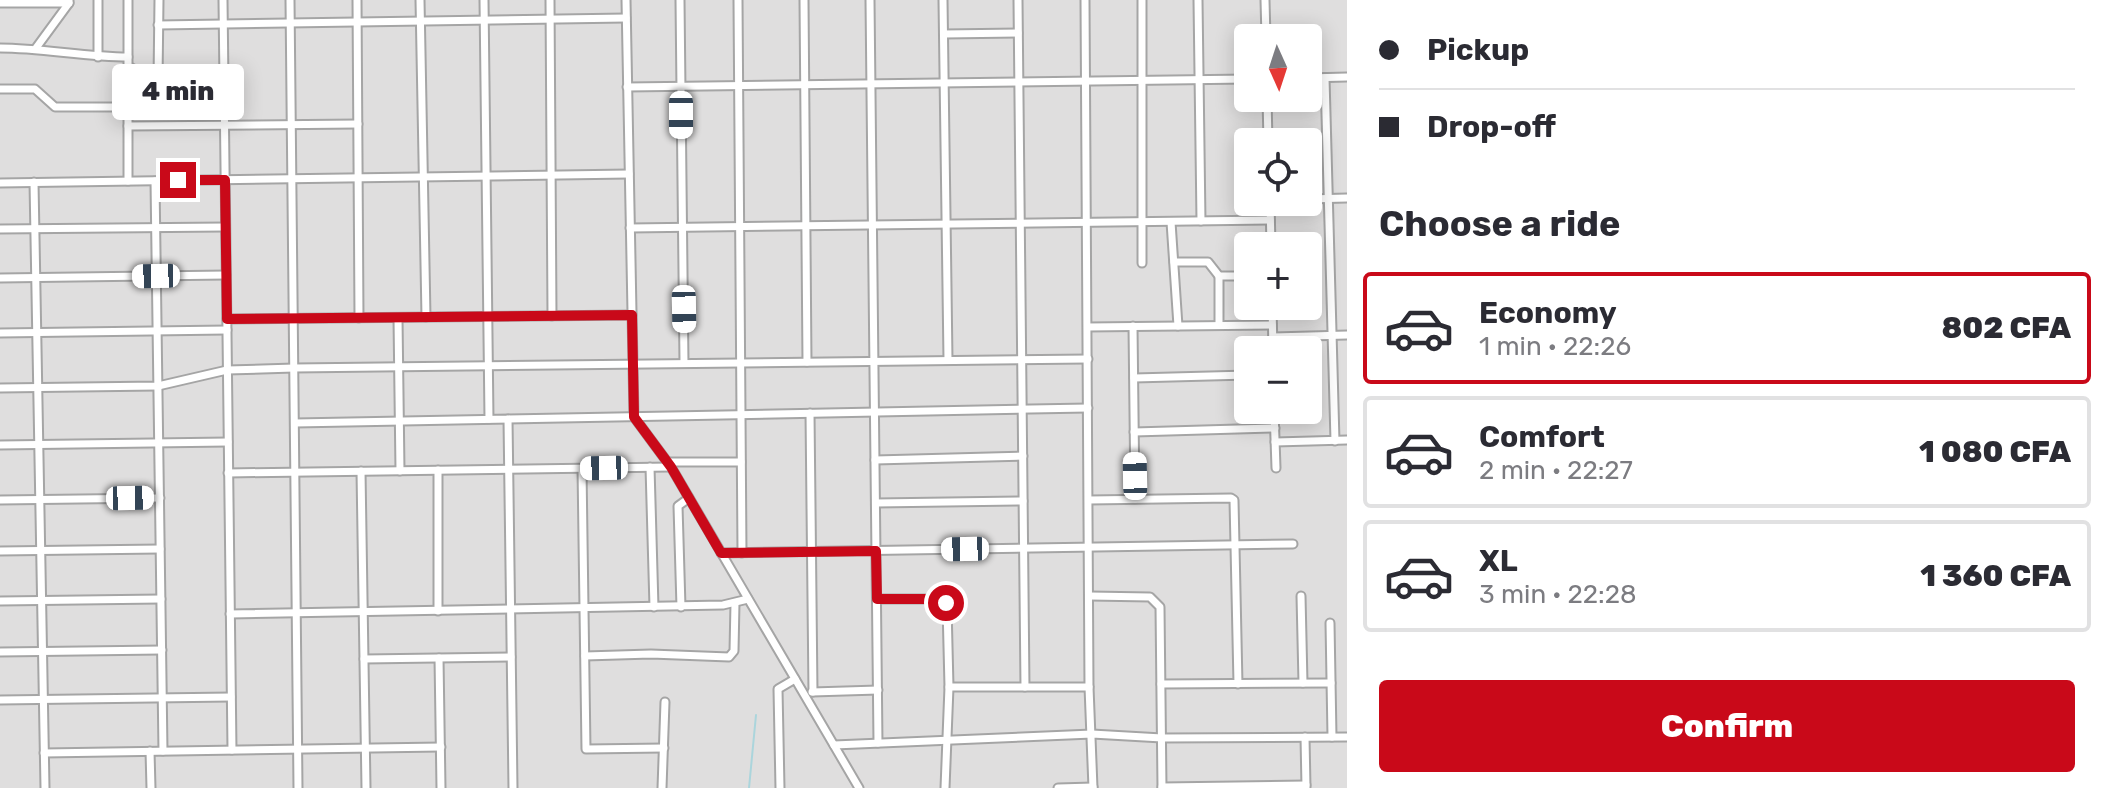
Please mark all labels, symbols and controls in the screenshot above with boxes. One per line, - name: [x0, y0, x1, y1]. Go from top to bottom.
- north arrow: [1234, 24, 1322, 112]
- map controls: [1234, 24, 1322, 424]
- text: Pickup: [1427, 32, 1529, 68]
- callout: 4 min: [112, 64, 244, 120]
- text: 4 min: [142, 76, 214, 107]
- car: [669, 91, 693, 139]
- text: Drop-off: [1427, 109, 1556, 145]
- button: locate: [1234, 128, 1322, 216]
- route end: [160, 162, 196, 198]
- text: Choose a ride: [1379, 202, 1620, 245]
- button: +: [1234, 232, 1322, 320]
- car: [132, 264, 180, 288]
- car: [672, 285, 696, 333]
- icon: car: [1383, 292, 1455, 364]
- text: Economy: [1479, 295, 1617, 331]
- text: 802 CFA: [1941, 310, 2071, 346]
- text: 1 min · 22:26: [1479, 331, 1631, 362]
- button: −: [1234, 336, 1322, 424]
- icon: car: [1383, 416, 1455, 488]
- text: Comfort: [1479, 419, 1605, 455]
- text: 1 080 CFA: [1919, 434, 2071, 470]
- car: [1123, 452, 1147, 500]
- text: 2 min · 22:27: [1479, 455, 1633, 486]
- car: [580, 456, 628, 480]
- car: [106, 486, 154, 510]
- car: [941, 537, 989, 561]
- icon: car: [1383, 540, 1455, 612]
- text: XL: [1479, 543, 1518, 579]
- text: 1 360 CFA: [1920, 558, 2071, 594]
- text: 3 min · 22:28: [1479, 579, 1636, 610]
- route start: [928, 585, 964, 621]
- button: Confirm: [1379, 680, 2075, 772]

